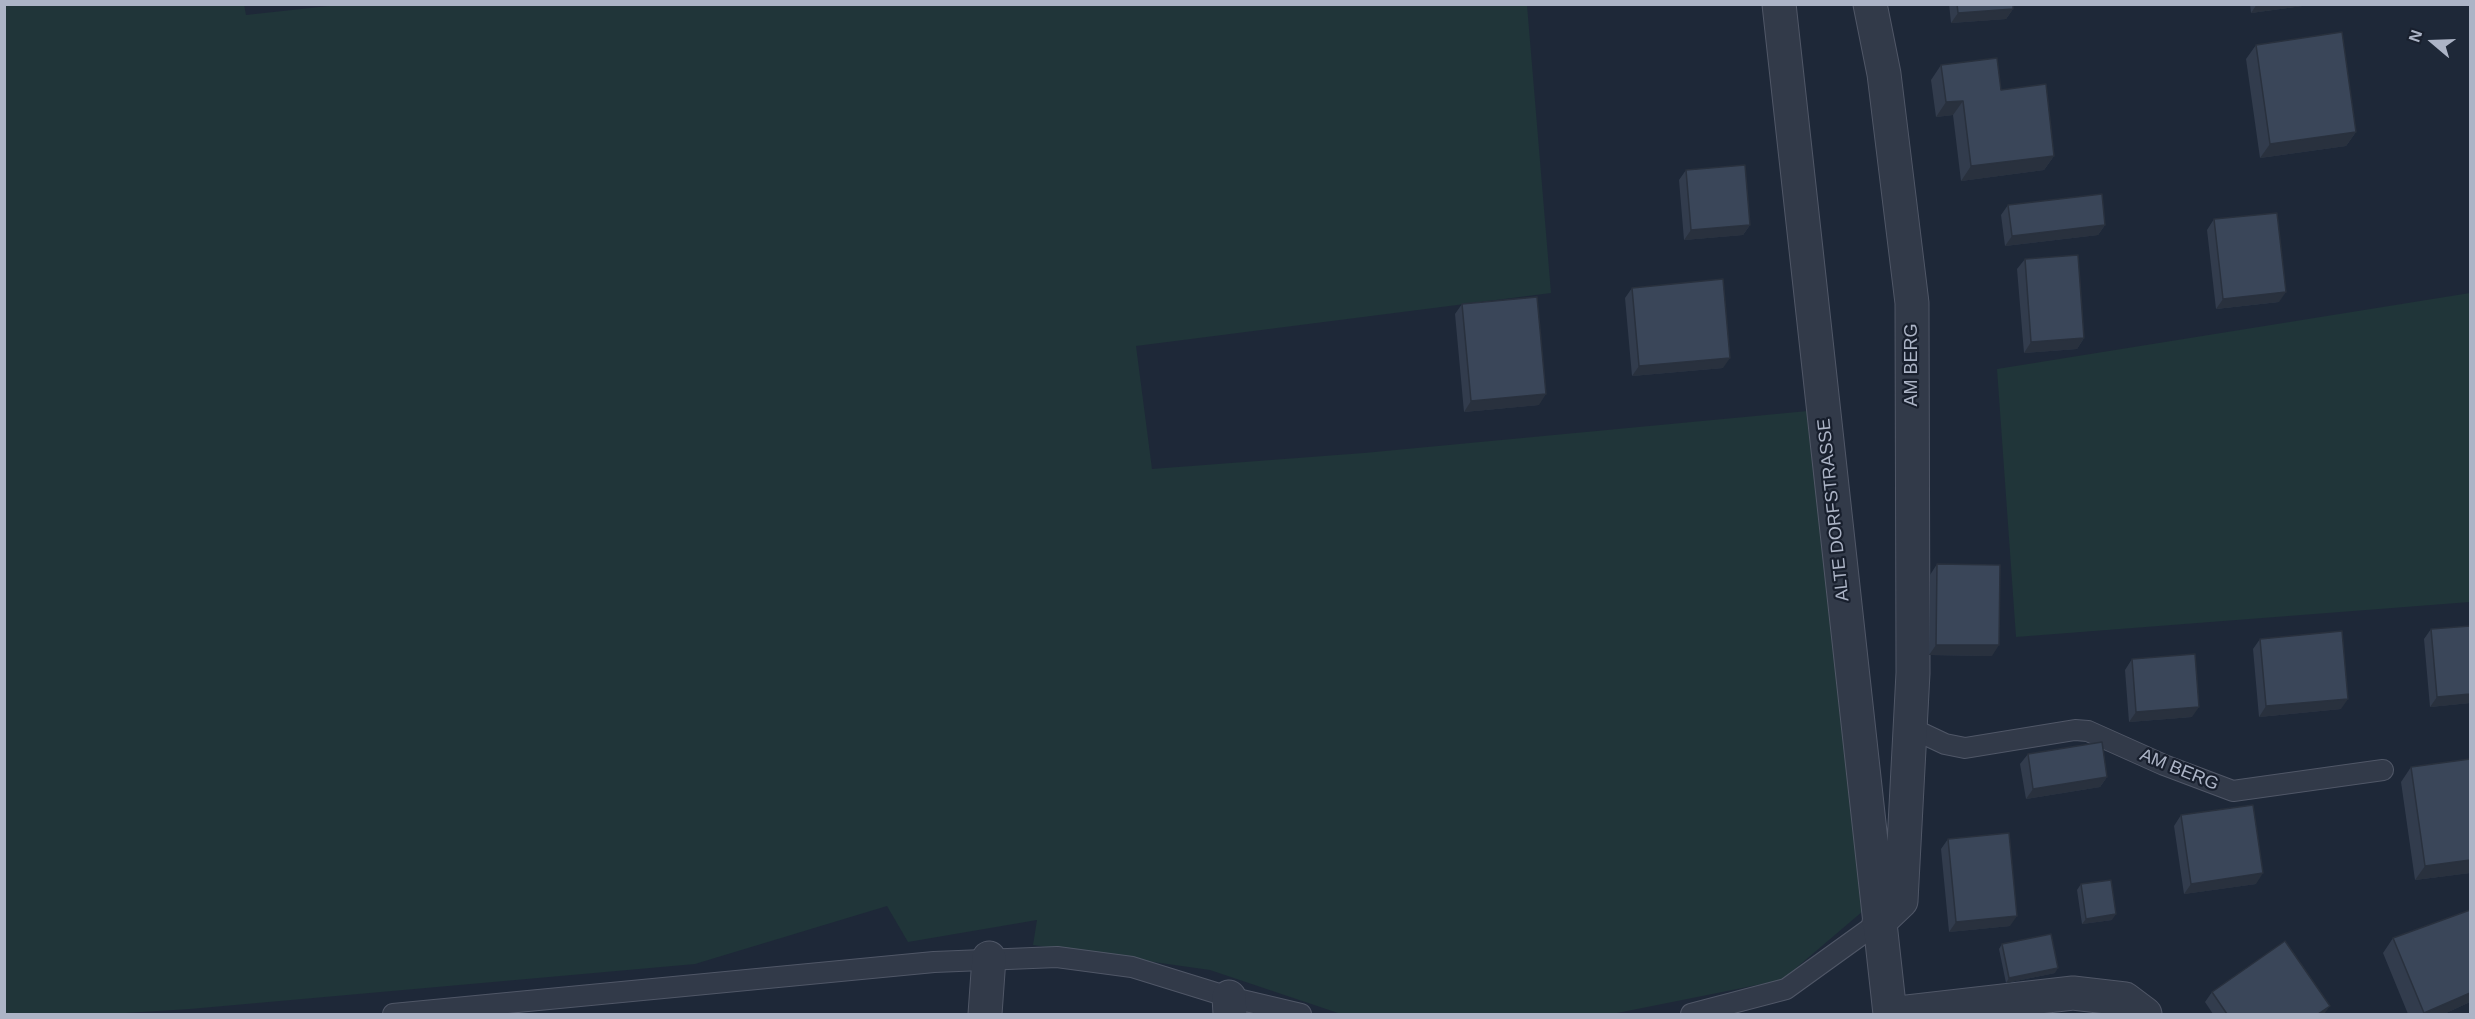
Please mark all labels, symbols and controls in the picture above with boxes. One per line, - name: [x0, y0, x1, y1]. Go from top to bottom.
- north arrow: [2403, 12, 2463, 72]
- text: N: [2406, 28, 2425, 44]
- street label: AM BERG: [1901, 323, 1923, 407]
- street label: ALTE DORFSTRASSE: [1814, 418, 1854, 602]
- street label: AM BERG: [2136, 744, 2222, 796]

